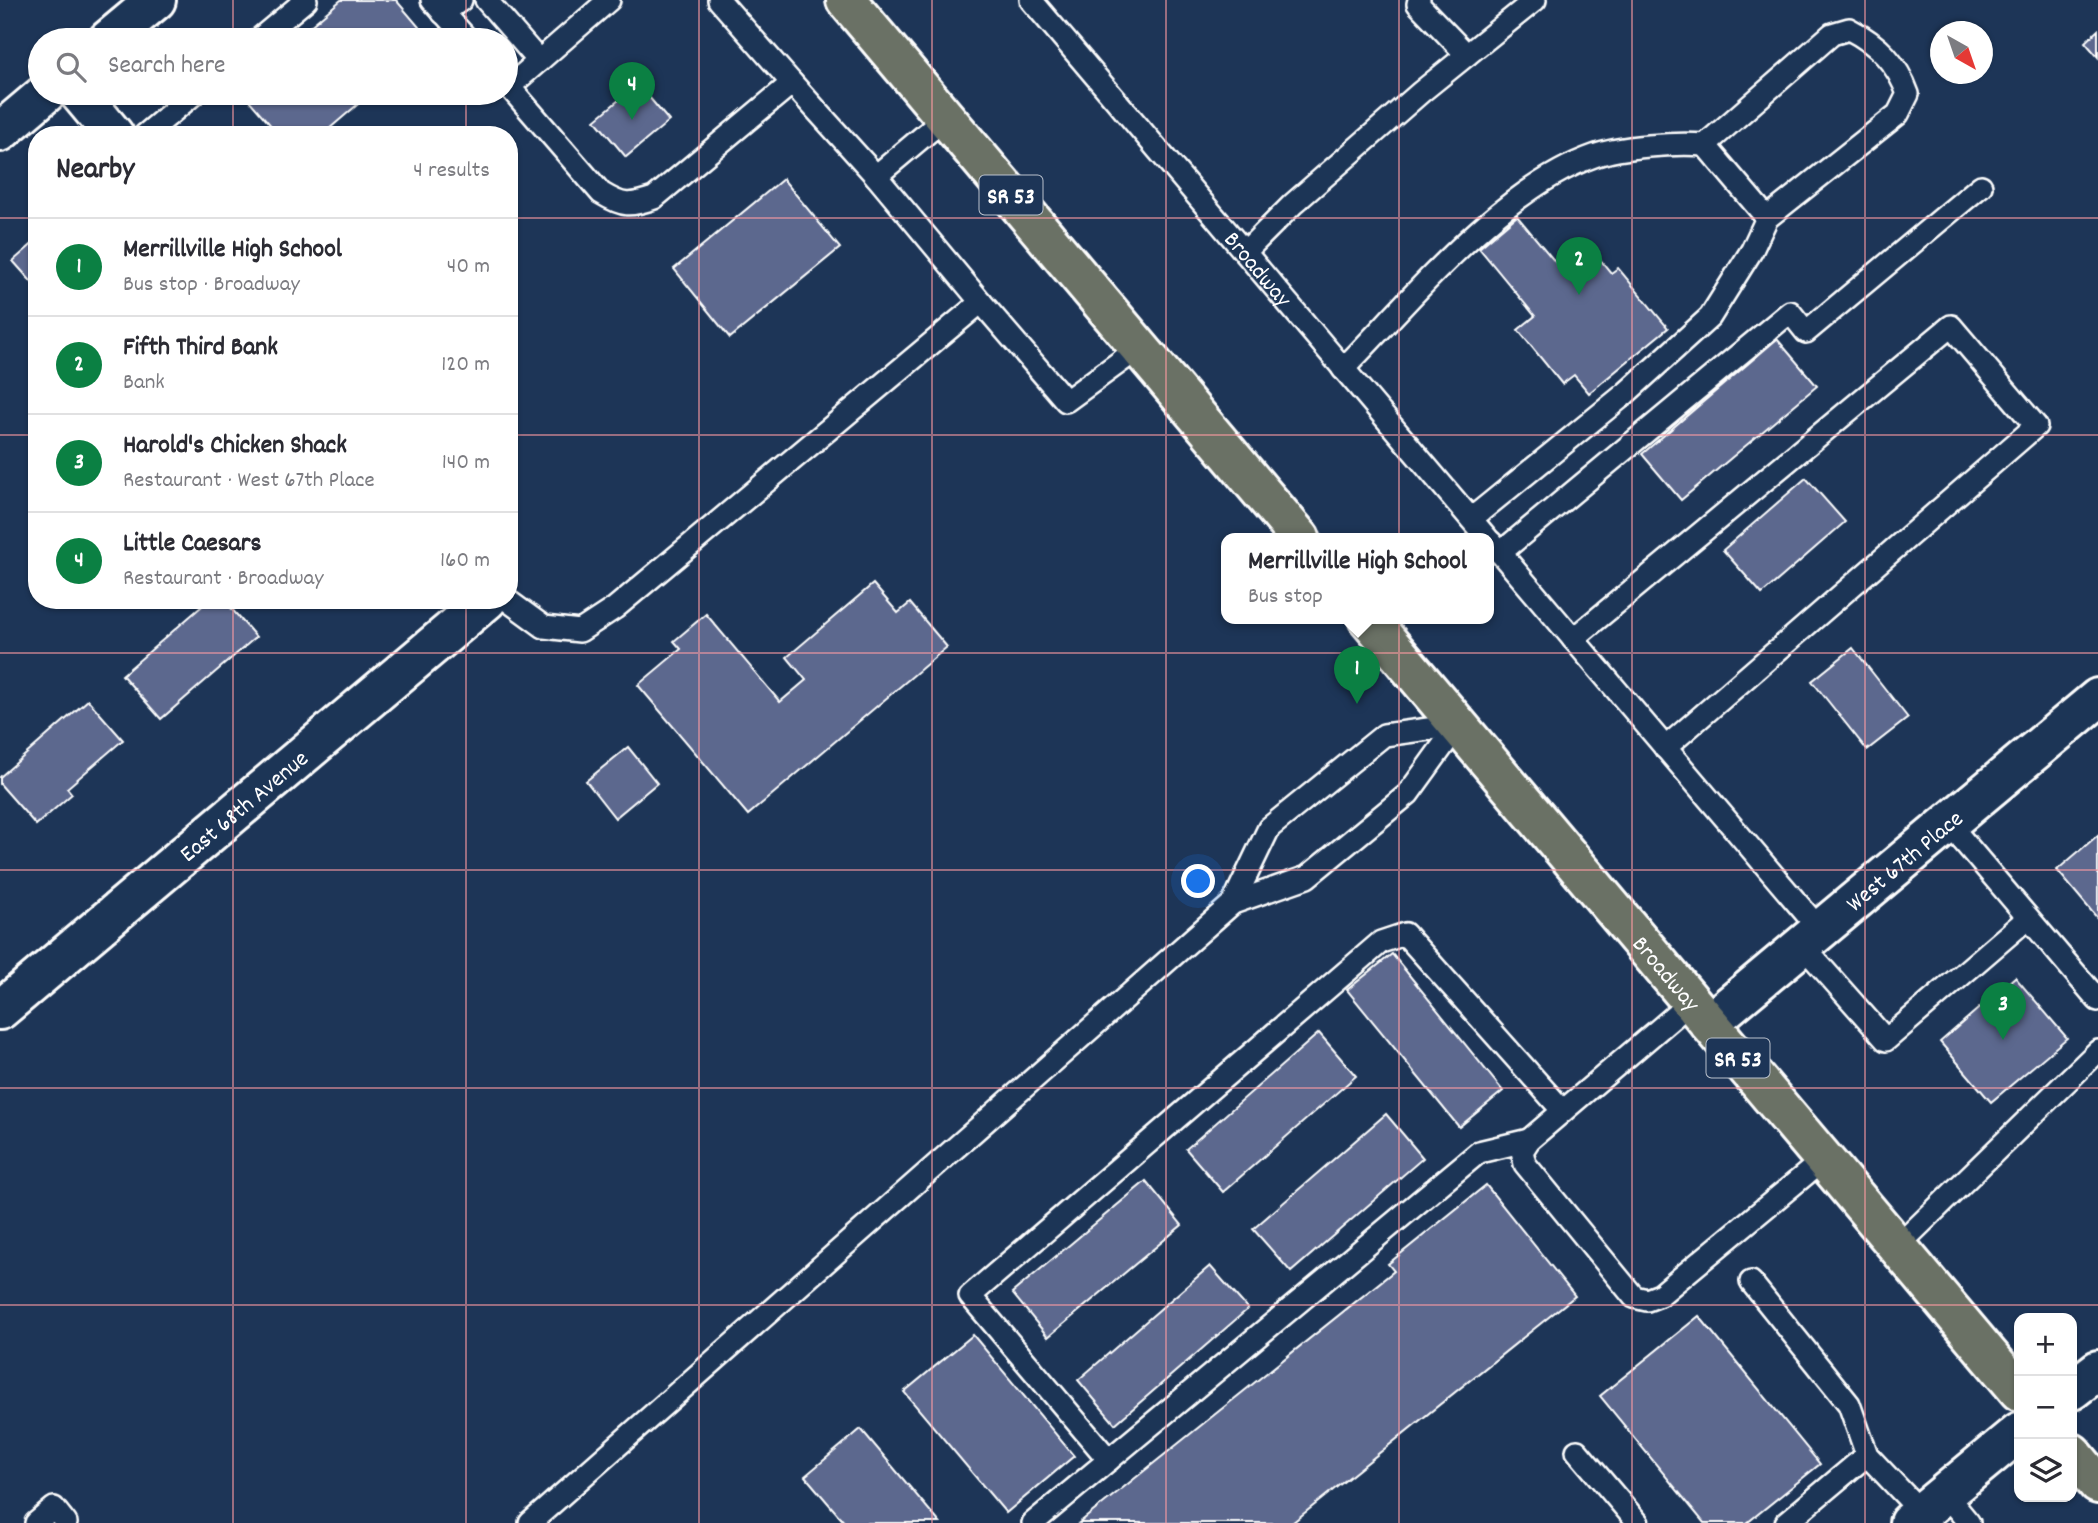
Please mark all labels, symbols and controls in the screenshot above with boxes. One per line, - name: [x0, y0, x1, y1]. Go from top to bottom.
- north arrow: [1930, 21, 1993, 84]
- search box: [28, 28, 518, 105]
- icon: search: [52, 48, 90, 86]
- text: Search here: [108, 48, 226, 85]
- pin: 4: [609, 62, 655, 120]
- text: Nearby: [56, 150, 134, 193]
- text: 4 results: [413, 155, 490, 188]
- road number: SR 53: [979, 176, 1042, 214]
- street label: Broadway: [1214, 225, 1299, 317]
- text: Merrillville High School: [123, 232, 342, 269]
- pin: 2: [1556, 237, 1602, 295]
- text: 1: [76, 251, 82, 284]
- text: 40 m: [447, 251, 490, 284]
- text: Bus stop · Broadway: [123, 269, 300, 302]
- text: Fifth Third Bank: [123, 330, 278, 367]
- text: 2: [74, 349, 84, 382]
- text: 120 m: [441, 349, 490, 382]
- text: Bank: [123, 367, 165, 400]
- text: Harold's Chicken Shack: [123, 428, 347, 465]
- text: 3: [74, 447, 84, 480]
- text: 140 m: [442, 447, 490, 480]
- text: Restaurant · West 67th Place: [123, 465, 375, 498]
- text: Little Caesars: [123, 526, 261, 563]
- popup: [1221, 533, 1494, 624]
- text: Merrillville High School: [1248, 544, 1467, 581]
- text: 4: [74, 545, 84, 578]
- text: 160 m: [440, 545, 490, 578]
- text: Restaurant · Broadway: [123, 563, 324, 596]
- text: Bus stop: [1248, 581, 1323, 614]
- pin: 1: [1334, 646, 1380, 704]
- street label: East 68th Avenue: [173, 743, 317, 872]
- street label: West 67th Place: [1840, 803, 1972, 921]
- your location: [1181, 864, 1215, 898]
- street label: Broadway: [1623, 929, 1707, 1021]
- pin: 3: [1980, 982, 2026, 1040]
- road number: SR 53: [1706, 1038, 1770, 1078]
- map controls: [2014, 1313, 2077, 1502]
- button: +: [2014, 1313, 2077, 1376]
- button: −: [2014, 1376, 2077, 1439]
- button: layers: [2014, 1439, 2077, 1502]

